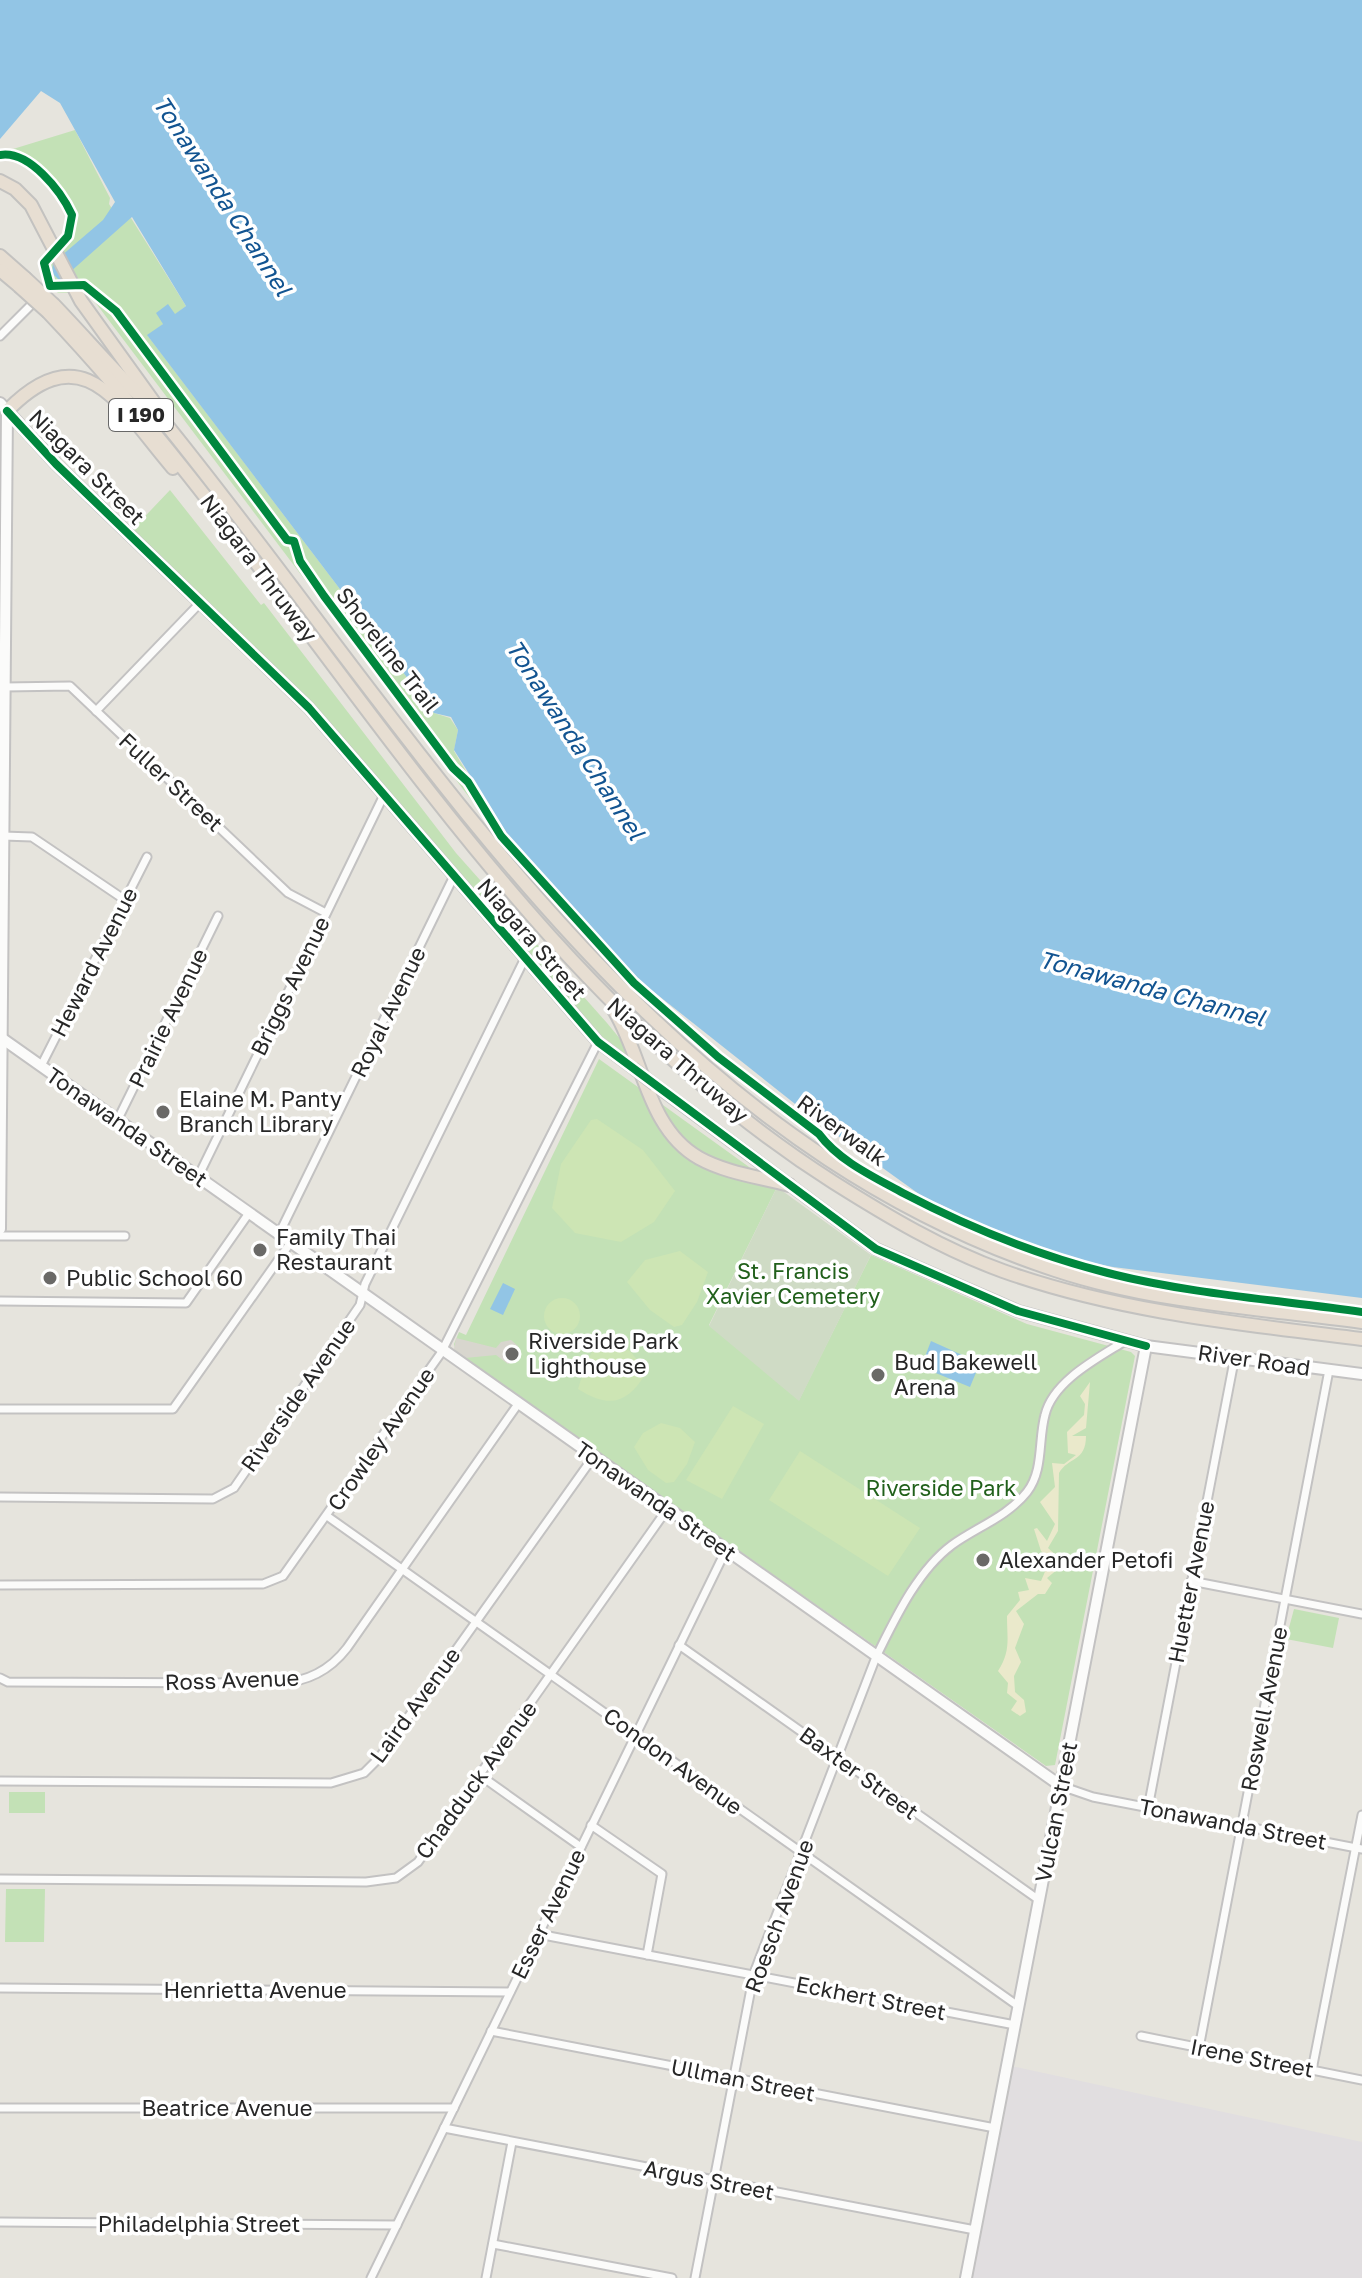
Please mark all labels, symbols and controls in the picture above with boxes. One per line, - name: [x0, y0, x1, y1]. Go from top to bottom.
- water label: Tonawanda Channel: [148, 90, 299, 302]
- road number: I 190: [109, 399, 173, 431]
- street label: Niagara Street: [24, 403, 151, 530]
- street label: Niagara Thruway: [195, 488, 324, 647]
- street label: Shoreline Trail: [331, 581, 446, 718]
- water label: Tonawanda Channel: [501, 634, 652, 846]
- street label: Fuller Street: [114, 727, 229, 837]
- street label: Niagara Street: [472, 872, 593, 1005]
- street label: Heward Avenue: [44, 883, 143, 1041]
- street label: Briggs Avenue: [244, 912, 335, 1060]
- street label: Royal Avenue: [344, 942, 431, 1081]
- water label: Tonawanda Channel: [1036, 943, 1270, 1032]
- street label: Prairie Avenue: [122, 944, 213, 1092]
- street label: Niagara Thruway: [602, 991, 754, 1128]
- street label: Tonawanda Street: [42, 1061, 213, 1192]
- place label: Elaine M. Panty Branch Library: [179, 1085, 342, 1137]
- street label: Riverwalk: [792, 1088, 892, 1171]
- marker: Elaine M. Panty Branch Library: [154, 1103, 172, 1121]
- place label: Family Thai Restaurant: [276, 1223, 396, 1275]
- marker: Family Thai Restaurant: [251, 1241, 269, 1259]
- park label: St. Francis Xavier Cemetery: [706, 1257, 880, 1309]
- place label: Public School 60: [66, 1264, 243, 1291]
- marker: Public School 60: [41, 1269, 59, 1287]
- street label: Riverside Avenue: [235, 1313, 361, 1477]
- place label: Riverside Park Lighthouse: [528, 1327, 679, 1379]
- street label: River Road: [1196, 1338, 1312, 1381]
- marker: Riverside Park Lighthouse: [503, 1345, 521, 1363]
- place label: Bud Bakewell Arena: [894, 1348, 1037, 1400]
- street label: Crowley Avenue: [321, 1362, 440, 1516]
- marker: Bud Bakewell Arena: [869, 1366, 887, 1384]
- street label: Tonawanda Street: [571, 1435, 742, 1566]
- park label: Riverside Park: [865, 1474, 1017, 1501]
- street label: Huetter Avenue: [1162, 1499, 1219, 1665]
- place label: Alexander Petofi: [999, 1546, 1173, 1573]
- marker: Alexander Petofi: [974, 1551, 992, 1569]
- street label: Roswell Avenue: [1234, 1624, 1293, 1794]
- street label: Laird Avenue: [364, 1642, 466, 1768]
- street label: Ross Avenue: [164, 1664, 300, 1695]
- street label: Chadduck Avenue: [409, 1695, 542, 1864]
- street label: Condon Avenue: [599, 1701, 748, 1820]
- street label: Baxter Street: [795, 1720, 924, 1825]
- street label: Vulcan Street: [1029, 1739, 1082, 1884]
- street label: Tonawanda Street: [1137, 1792, 1329, 1855]
- street label: Roesch Avenue: [738, 1836, 819, 1996]
- street label: Esser Avenue: [504, 1844, 591, 1983]
- street label: Eckhert Street: [794, 1970, 948, 2025]
- street label: Henrietta Avenue: [163, 1976, 347, 2003]
- street label: Irene Street: [1188, 2032, 1316, 2083]
- street label: Ullman Street: [669, 2052, 817, 2107]
- street label: Beatrice Avenue: [142, 2094, 312, 2121]
- street label: Argus Street: [642, 2154, 777, 2205]
- street label: Philadelphia Street: [98, 2210, 300, 2237]

